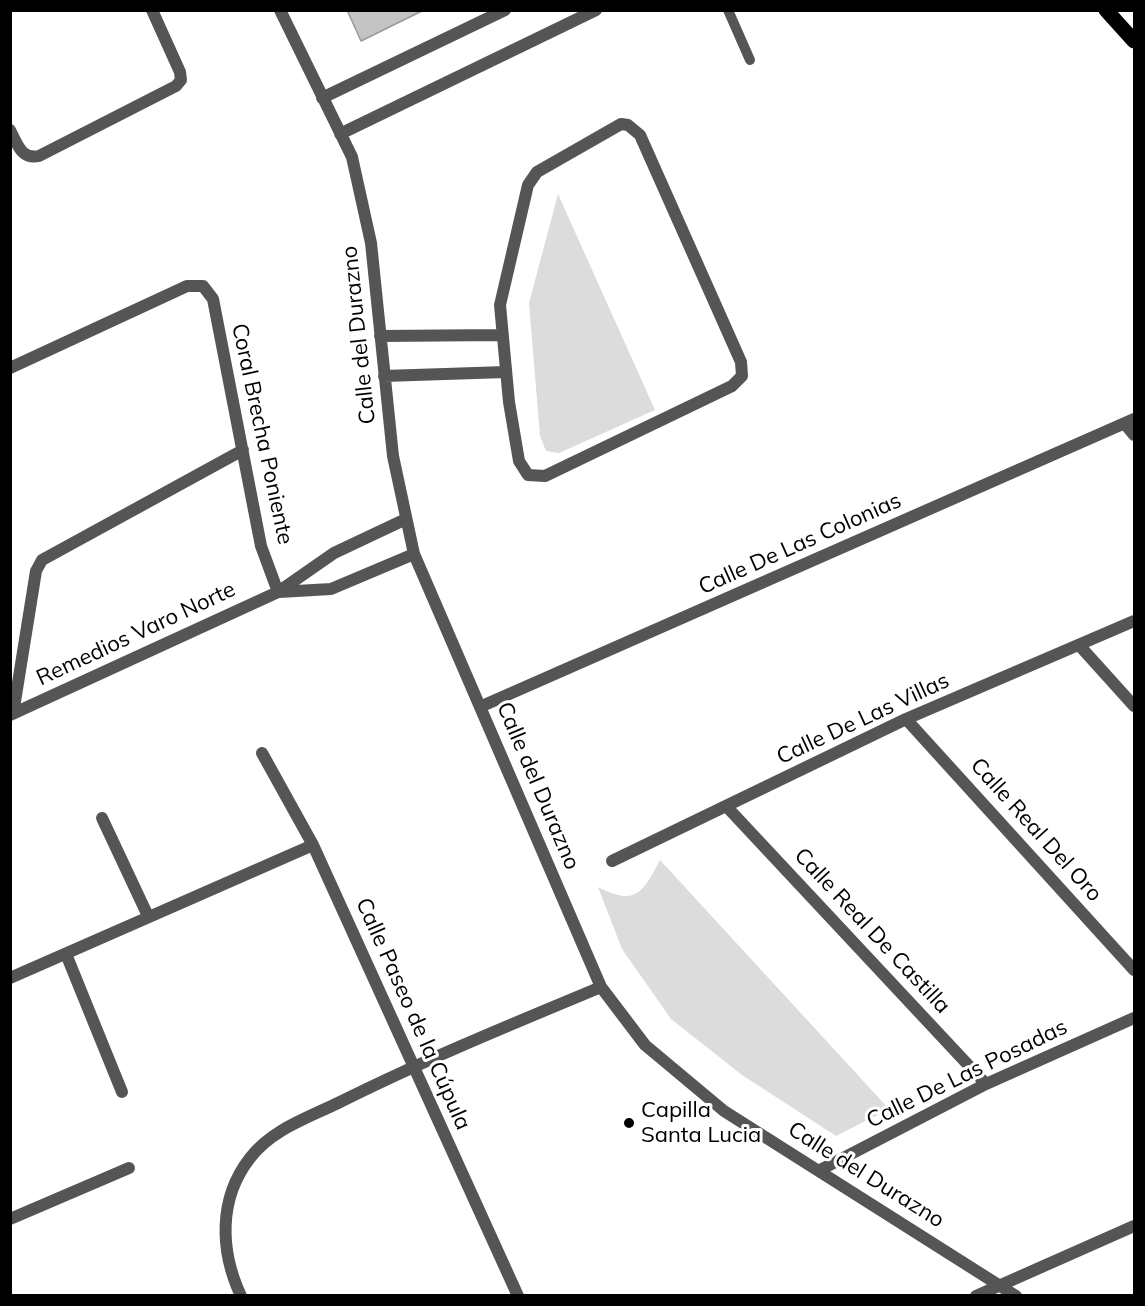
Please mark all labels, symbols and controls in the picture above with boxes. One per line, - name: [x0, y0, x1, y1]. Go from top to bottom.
- street label: Calle del Durazno: [337, 244, 381, 426]
- street label: Coral Brecha Poniente: [226, 321, 298, 547]
- street label: Calle De Las Colonias: [695, 487, 905, 601]
- street label: Remedios Varo Norte: [32, 576, 240, 692]
- street label: Calle De Las Villas: [773, 667, 953, 771]
- street label: Calle del Durazno: [491, 698, 585, 874]
- street label: Calle Real Del Oro: [965, 753, 1107, 907]
- street label: Calle Real De Castilla: [788, 843, 956, 1019]
- street label: Calle Paseo de la Cúpula: [350, 894, 476, 1134]
- street label: Calle De Las Posadas: [862, 1014, 1072, 1134]
- place label: Capilla Santa Lucia: [641, 1097, 761, 1148]
- marker: Capilla Santa Lucia: [622, 1116, 636, 1130]
- street label: Calle del Durazno: [783, 1116, 949, 1234]

